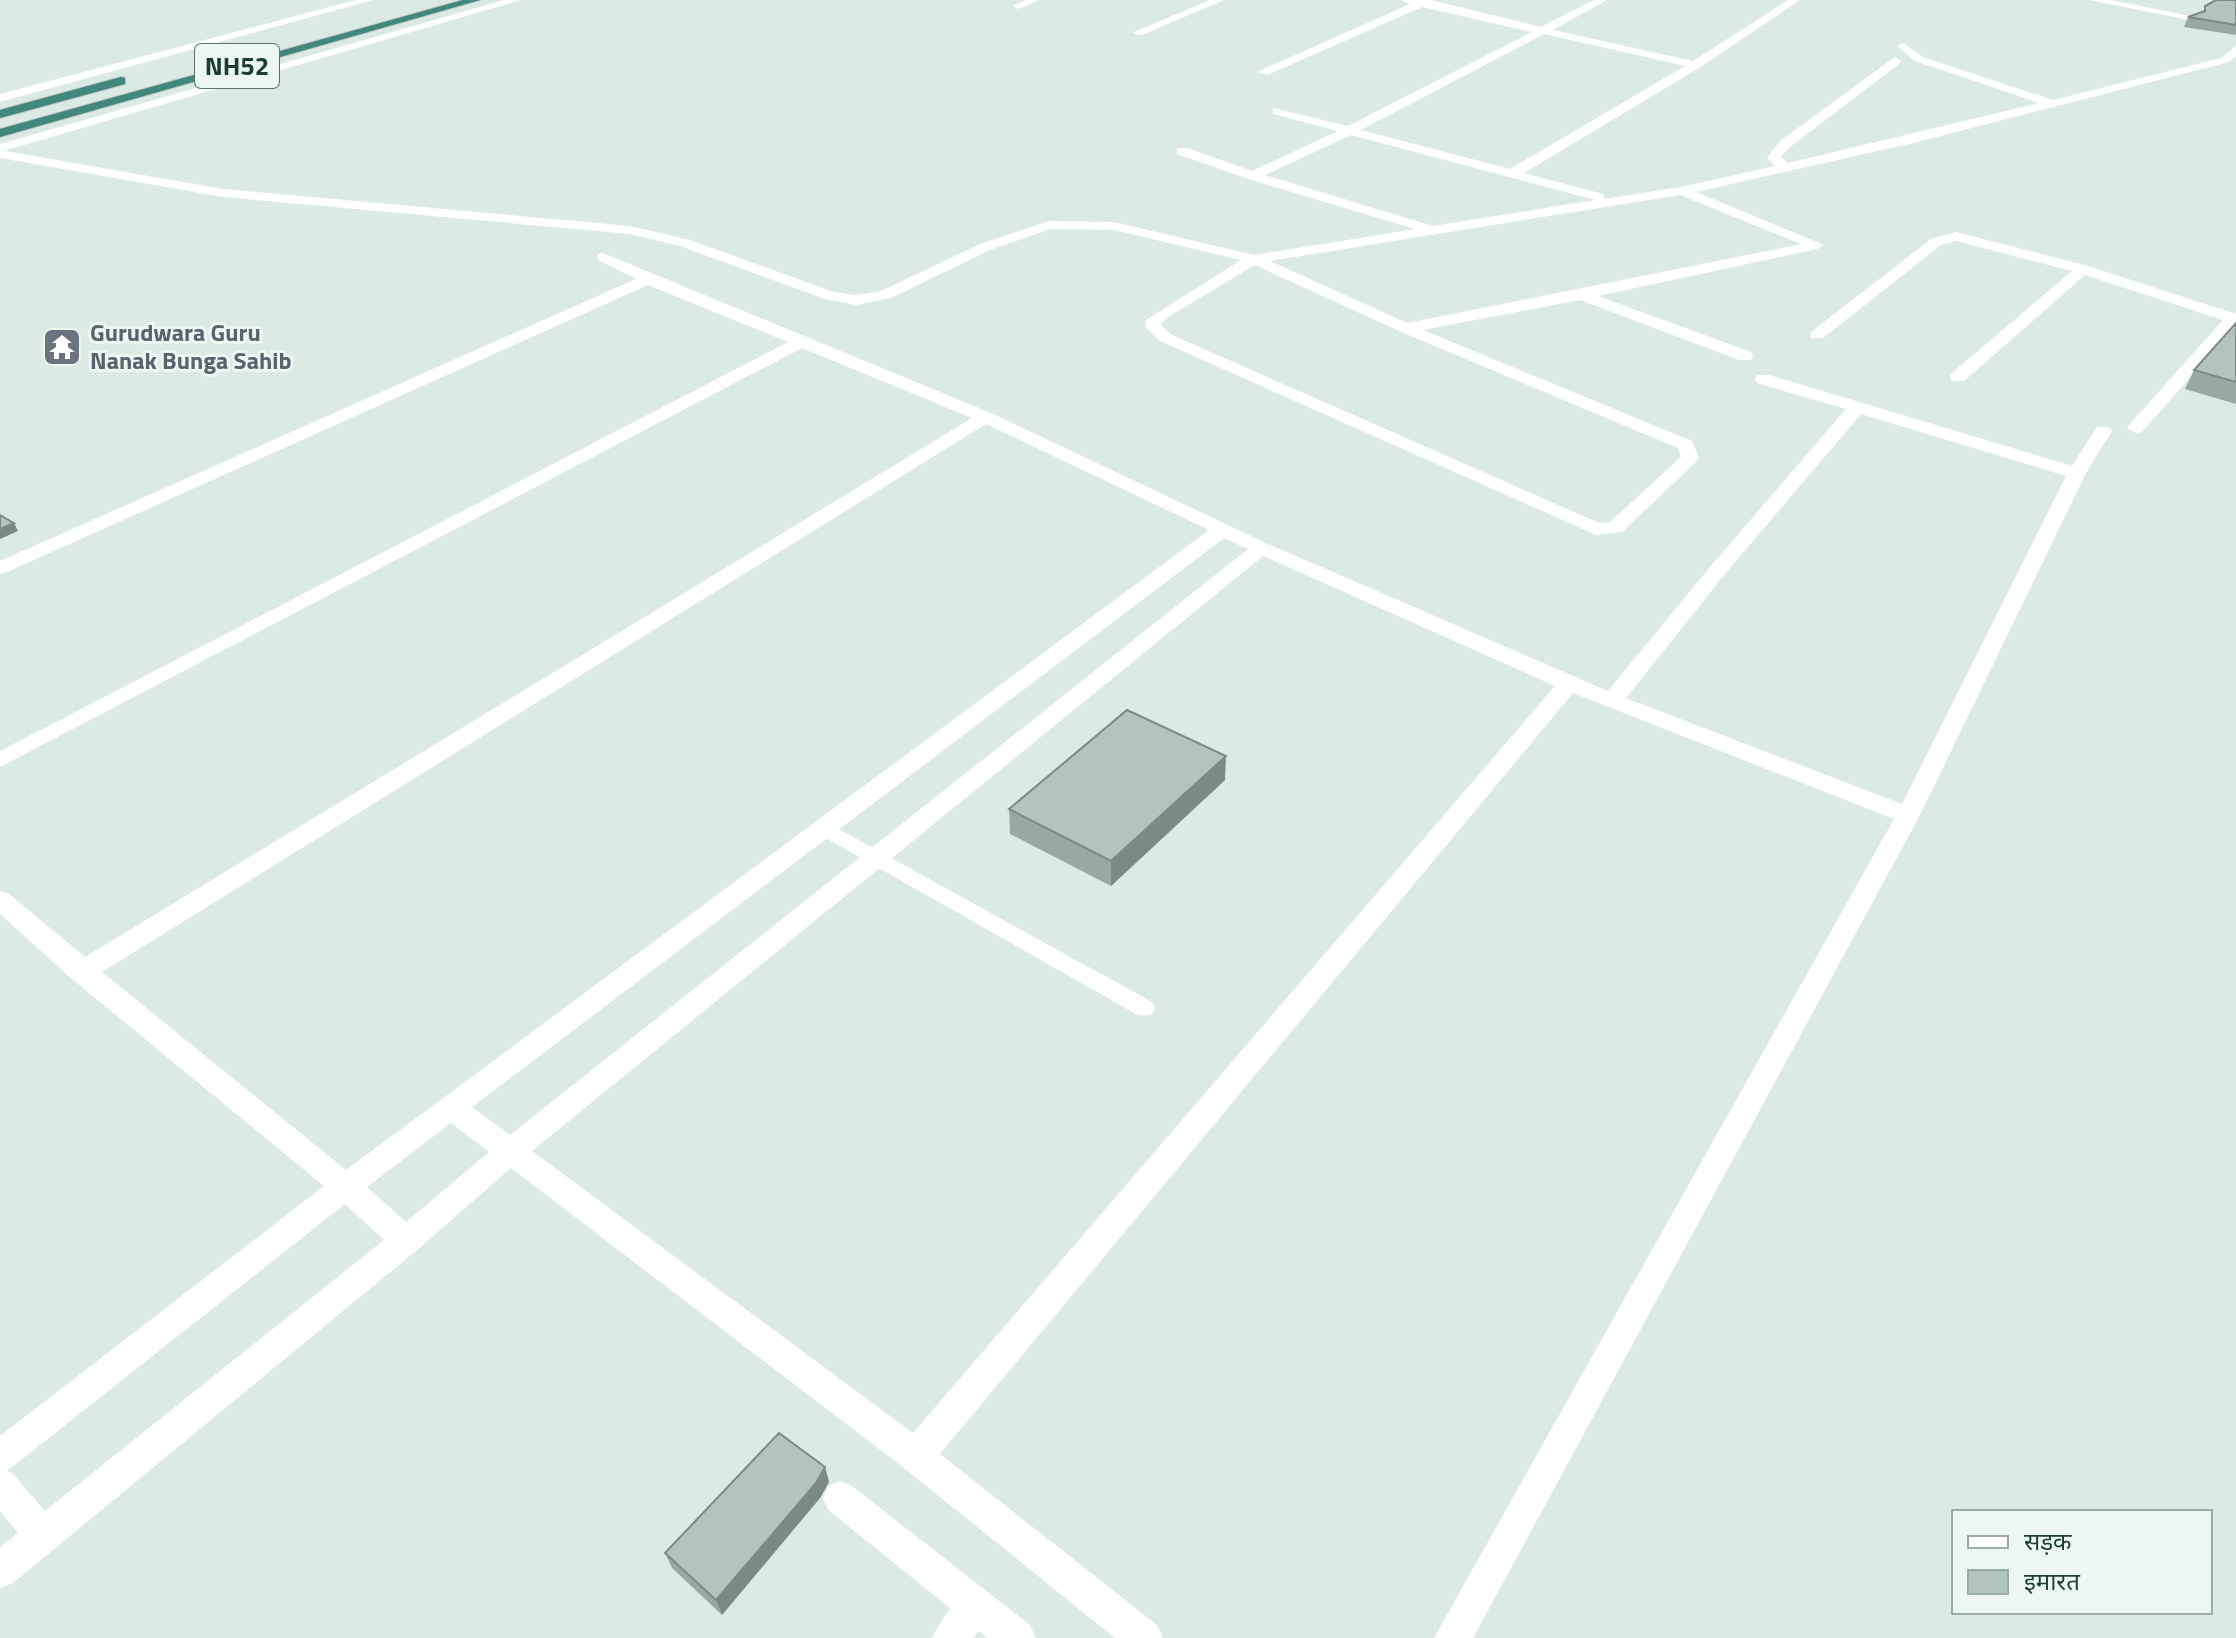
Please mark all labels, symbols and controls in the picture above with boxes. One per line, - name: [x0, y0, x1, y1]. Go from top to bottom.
- road number: NH52: [195, 44, 279, 88]
- place label: Gurudwara Guru Nanak Bunga Sahib: [90, 314, 291, 378]
- temple icon: Gurudwara Guru Nanak Bunga Sahib: [41, 326, 83, 368]
- legend: [1952, 1510, 2212, 1614]
- text: सड़क: [2024, 1523, 2072, 1559]
- text: इमारत: [2024, 1563, 2081, 1599]

